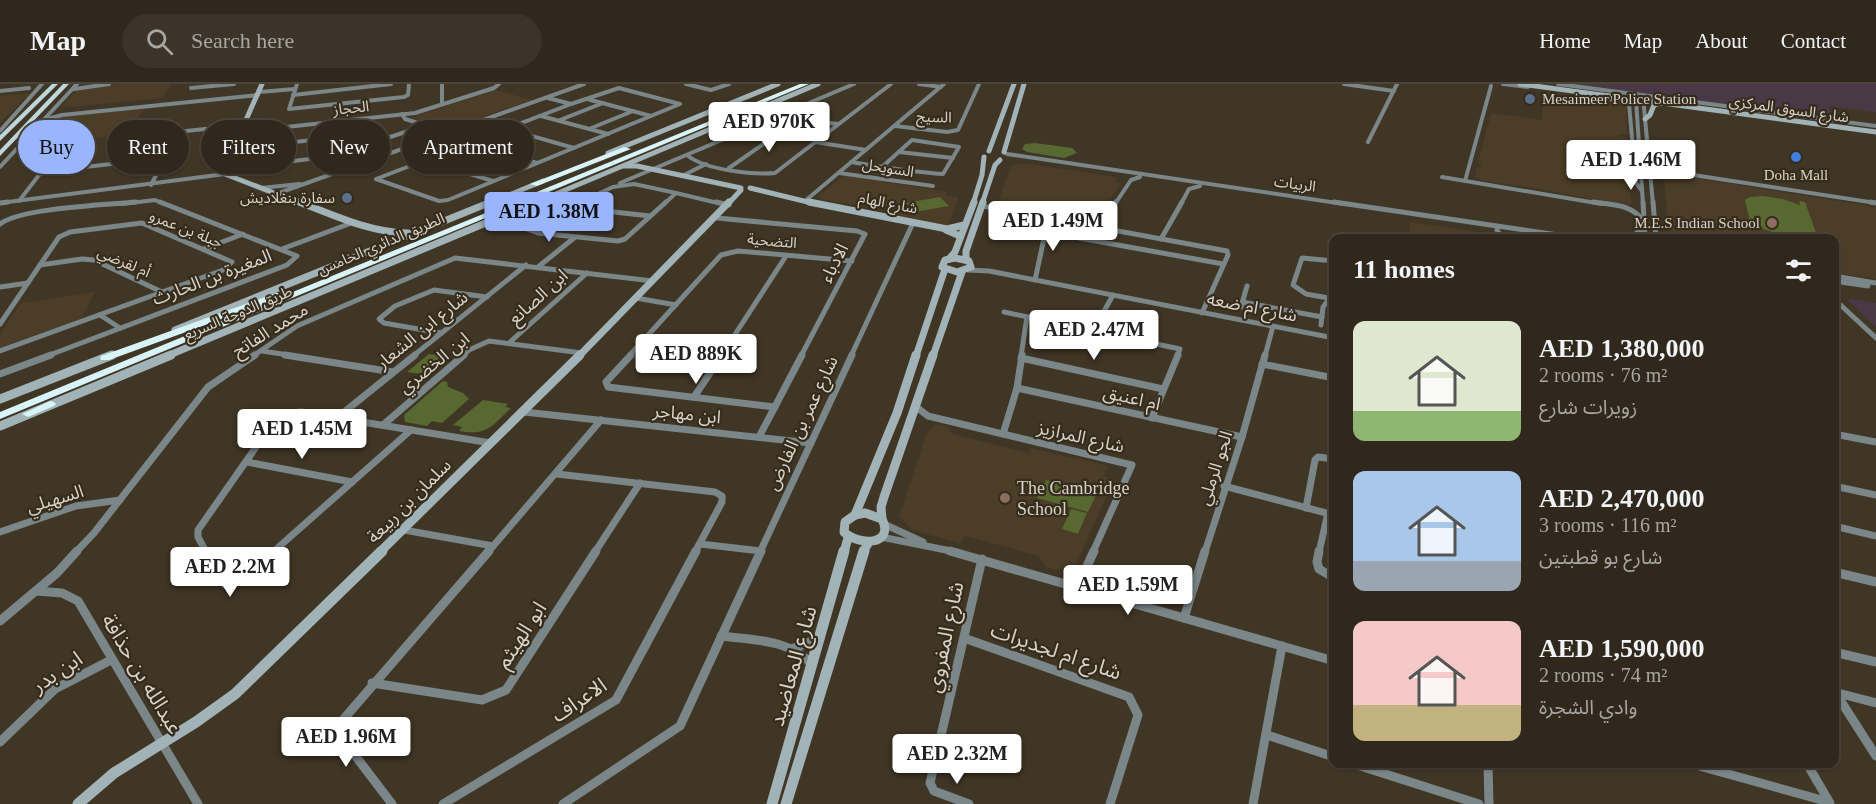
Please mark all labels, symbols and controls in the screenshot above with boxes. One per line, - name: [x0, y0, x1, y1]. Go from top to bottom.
- search box: [122, 14, 542, 68]
- text: Map: [30, 25, 86, 56]
- icon: search: [143, 25, 176, 58]
- text: Search here: [191, 28, 294, 53]
- text: Home: [1539, 29, 1591, 53]
- text: Map: [1624, 29, 1662, 53]
- text: About: [1695, 29, 1748, 53]
- text: Contact: [1781, 29, 1846, 53]
- place label: Mesaimeer Police Station: [1542, 91, 1697, 107]
- marker: Mesaimeer Police Station: [1523, 92, 1537, 106]
- street label: شارع السوق المركزي: [1728, 93, 1850, 129]
- street label: الحجاز: [331, 98, 370, 119]
- pin: AED 970K: [707, 102, 831, 153]
- street label: السيج: [916, 108, 952, 130]
- text: AED 970K: [723, 110, 815, 132]
- chip: Buy: [18, 120, 95, 174]
- chip: Rent: [107, 120, 189, 174]
- chip: Filters: [201, 120, 296, 174]
- chip: New: [308, 120, 390, 174]
- chip: Apartment: [402, 120, 534, 174]
- pin: AED 1.46M: [1562, 140, 1700, 191]
- text: AED 1.46M: [1580, 148, 1682, 170]
- marker: Doha Mall: [1789, 150, 1803, 164]
- street label: السويحل: [861, 156, 915, 181]
- place label: Doha Mall: [1764, 167, 1828, 183]
- street label: الربيات: [1273, 173, 1317, 196]
- street label: شارع الهام: [856, 189, 919, 221]
- place label: سفارة بنغلاديش: [240, 190, 335, 207]
- marker: سفارة بنغلاديش: [340, 191, 354, 205]
- pin: AED 1.38M: [480, 192, 618, 243]
- text: AED 1.38M: [498, 200, 600, 222]
- pin: AED 1.49M: [984, 201, 1122, 252]
- street label: جبلة بن عمرو: [147, 207, 225, 252]
- text: AED 1.49M: [1002, 209, 1104, 231]
- street label: الطريق الدائري الخامس: [315, 210, 448, 281]
- place label: M.E.S Indian School: [1634, 215, 1760, 231]
- marker: M.E.S Indian School: [1765, 216, 1779, 230]
- street label: التضحية: [747, 231, 797, 251]
- street label: الادباء: [816, 240, 852, 286]
- street label: أم لقرضي: [94, 243, 153, 284]
- street label: المغيرة بن الحارث: [149, 245, 275, 310]
- icon: filters: [1782, 254, 1815, 287]
- text: 11 homes: [1353, 255, 1455, 284]
- street label: ابن الصانع: [504, 265, 574, 332]
- street label: طريق الدوحة السريع: [181, 283, 296, 347]
- street label: شارع ابن الشعار: [371, 287, 474, 377]
- street label: شارع ام ضعه: [1204, 288, 1299, 329]
- street label: محمد الفاتح: [228, 299, 313, 364]
- pin: AED 2.47M: [1025, 310, 1163, 361]
- text: AED 2.47M: [1043, 318, 1145, 340]
- street label: ابن الخضري: [395, 328, 475, 400]
- pin: AED 889K: [634, 334, 758, 385]
- text: AED 1,380,000: [1539, 334, 1704, 363]
- text: AED 889K: [650, 342, 742, 364]
- icon: home: [1401, 345, 1473, 417]
- street label: شارع عمر بن الفارض: [762, 353, 846, 495]
- text: 2 rooms · 76 m²: [1539, 364, 1667, 386]
- street label: ام اعنيق: [1100, 382, 1163, 418]
- text: زويرات شارع: [1539, 396, 1637, 418]
- street label: ابن مهاجر: [651, 400, 722, 429]
- pin: AED 1.45M: [233, 409, 371, 460]
- text: AED 1.45M: [251, 417, 353, 439]
- street label: شارع المرازيز: [1034, 417, 1126, 461]
- street label: الجو الرملي: [1194, 428, 1239, 509]
- street label: سلمان بن ربيعة: [363, 455, 456, 548]
- place label: The Cambridge School: [1017, 478, 1129, 519]
- street label: السهيلي: [24, 481, 87, 520]
- text: AED 2,470,000: [1539, 484, 1704, 513]
- marker: The Cambridge School: [998, 491, 1012, 505]
- icon: home: [1401, 495, 1473, 567]
- text: 3 rooms · 116 m²: [1539, 514, 1676, 536]
- text: شارع بو قطبتين: [1539, 546, 1662, 568]
- pin: AED 2.2M: [168, 547, 292, 598]
- text: AED 2.2M: [184, 555, 276, 577]
- pin: AED 1.59M: [1059, 565, 1197, 616]
- text: AED 1.59M: [1077, 573, 1179, 595]
- street label: شارع المفروي: [922, 579, 972, 695]
- street label: ابو الهيثم: [491, 597, 554, 674]
- street label: شارع المعاضيد: [764, 603, 824, 730]
- street label: عبدالله بن حذافة: [97, 610, 187, 738]
- street label: شارع ام لجديرات: [986, 617, 1124, 688]
- text: AED 1,590,000: [1539, 634, 1704, 663]
- icon: home: [1401, 645, 1473, 717]
- street label: ابن بدر: [26, 646, 87, 698]
- text: 2 rooms · 74 m²: [1539, 664, 1667, 686]
- street label: الاعراف: [547, 673, 611, 727]
- text: وادي الشجرة: [1539, 696, 1637, 718]
- pin: AED 1.96M: [277, 717, 415, 768]
- text: AED 1.96M: [295, 725, 397, 747]
- pin: AED 2.32M: [888, 734, 1026, 785]
- text: AED 2.32M: [906, 742, 1008, 764]

